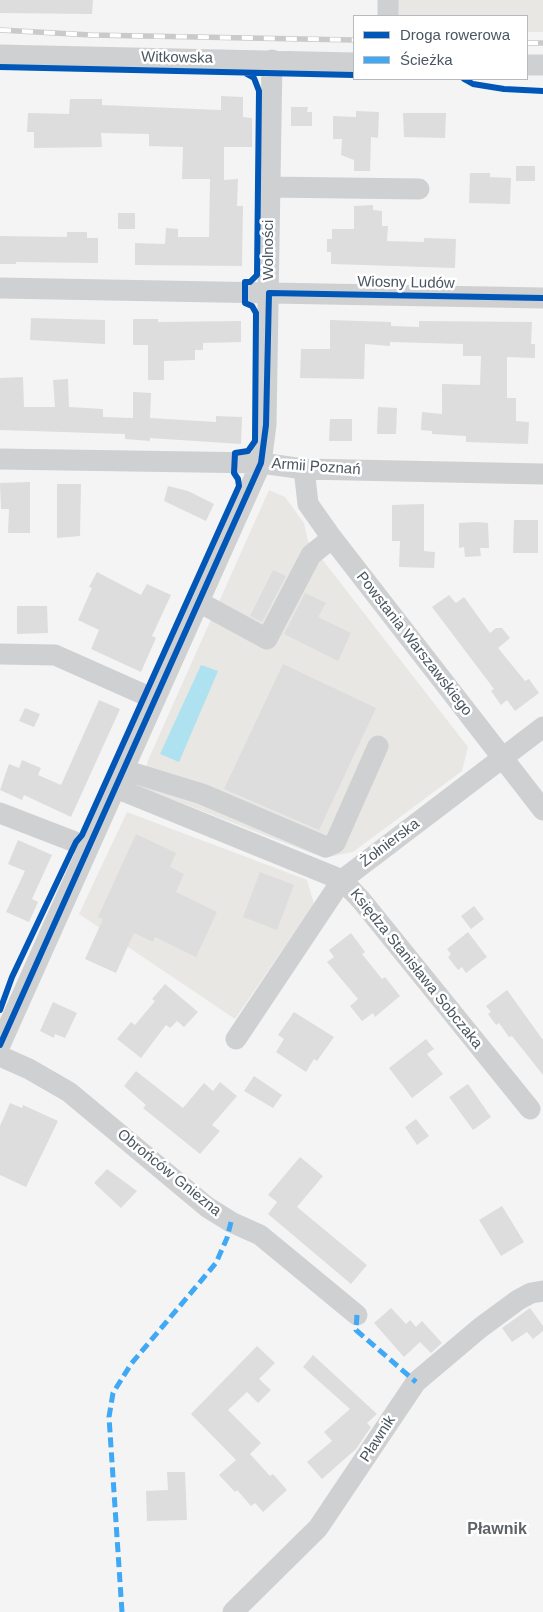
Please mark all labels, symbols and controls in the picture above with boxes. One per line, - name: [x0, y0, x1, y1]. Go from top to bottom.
- legend: [353, 15, 528, 80]
- text: Droga rowerowa: [400, 26, 510, 43]
- street label: Witkowska: [141, 48, 213, 68]
- text: Ścieżka: [400, 51, 453, 68]
- street label: Wolności: [260, 220, 278, 280]
- street label: Wiosny Ludów: [357, 273, 455, 293]
- street label: Armii Poznań: [271, 455, 361, 479]
- street label: Powstania Warszawskiego: [352, 568, 476, 720]
- street label: Żołnierska: [357, 815, 423, 871]
- street label: Księdza Stanisława Sobczaka: [346, 886, 486, 1052]
- street label: Obrońców Gniezna: [113, 1126, 225, 1220]
- street label: Pławnik: [356, 1412, 400, 1466]
- district label: Pławnik: [467, 1520, 527, 1540]

